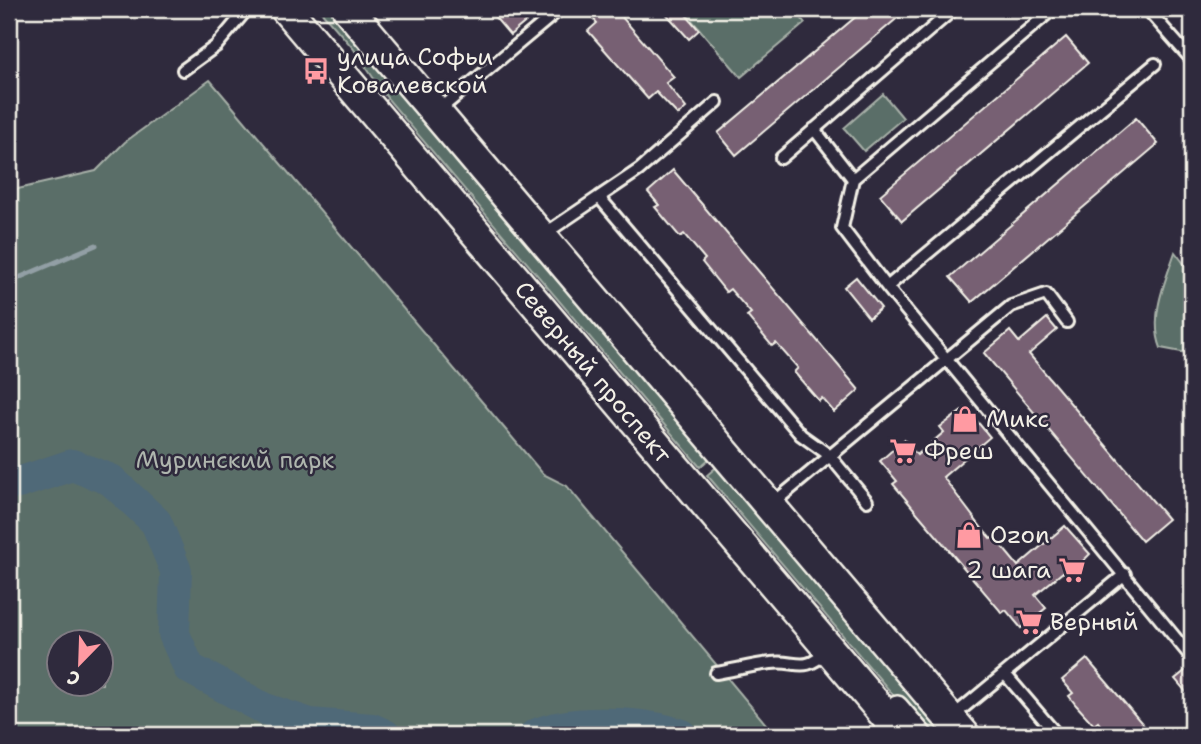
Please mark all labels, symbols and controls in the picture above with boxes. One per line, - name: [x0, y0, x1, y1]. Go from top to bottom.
- place label: улица Софьи Ковалевской: [337, 41, 493, 101]
- bus stop icon: улица Софьи Ковалевской: [301, 56, 331, 86]
- street label: Северный проспект: [507, 274, 679, 470]
- place label: Микс: [986, 403, 1049, 435]
- shop icon: Микс: [950, 404, 980, 434]
- place label: Фреш: [924, 435, 994, 467]
- supermarket icon: Фреш: [888, 436, 918, 466]
- park label: Муринский парк: [136, 444, 334, 476]
- place label: Ozon: [990, 519, 1050, 551]
- shop icon: Ozon: [954, 520, 984, 550]
- place label: 2 шага: [966, 554, 1051, 586]
- supermarket icon: 2 шага: [1057, 555, 1087, 585]
- place label: Верный: [1050, 606, 1138, 638]
- supermarket icon: Верный: [1014, 607, 1044, 637]
- north arrow: [46, 628, 116, 698]
- text: С: [63, 664, 84, 692]

